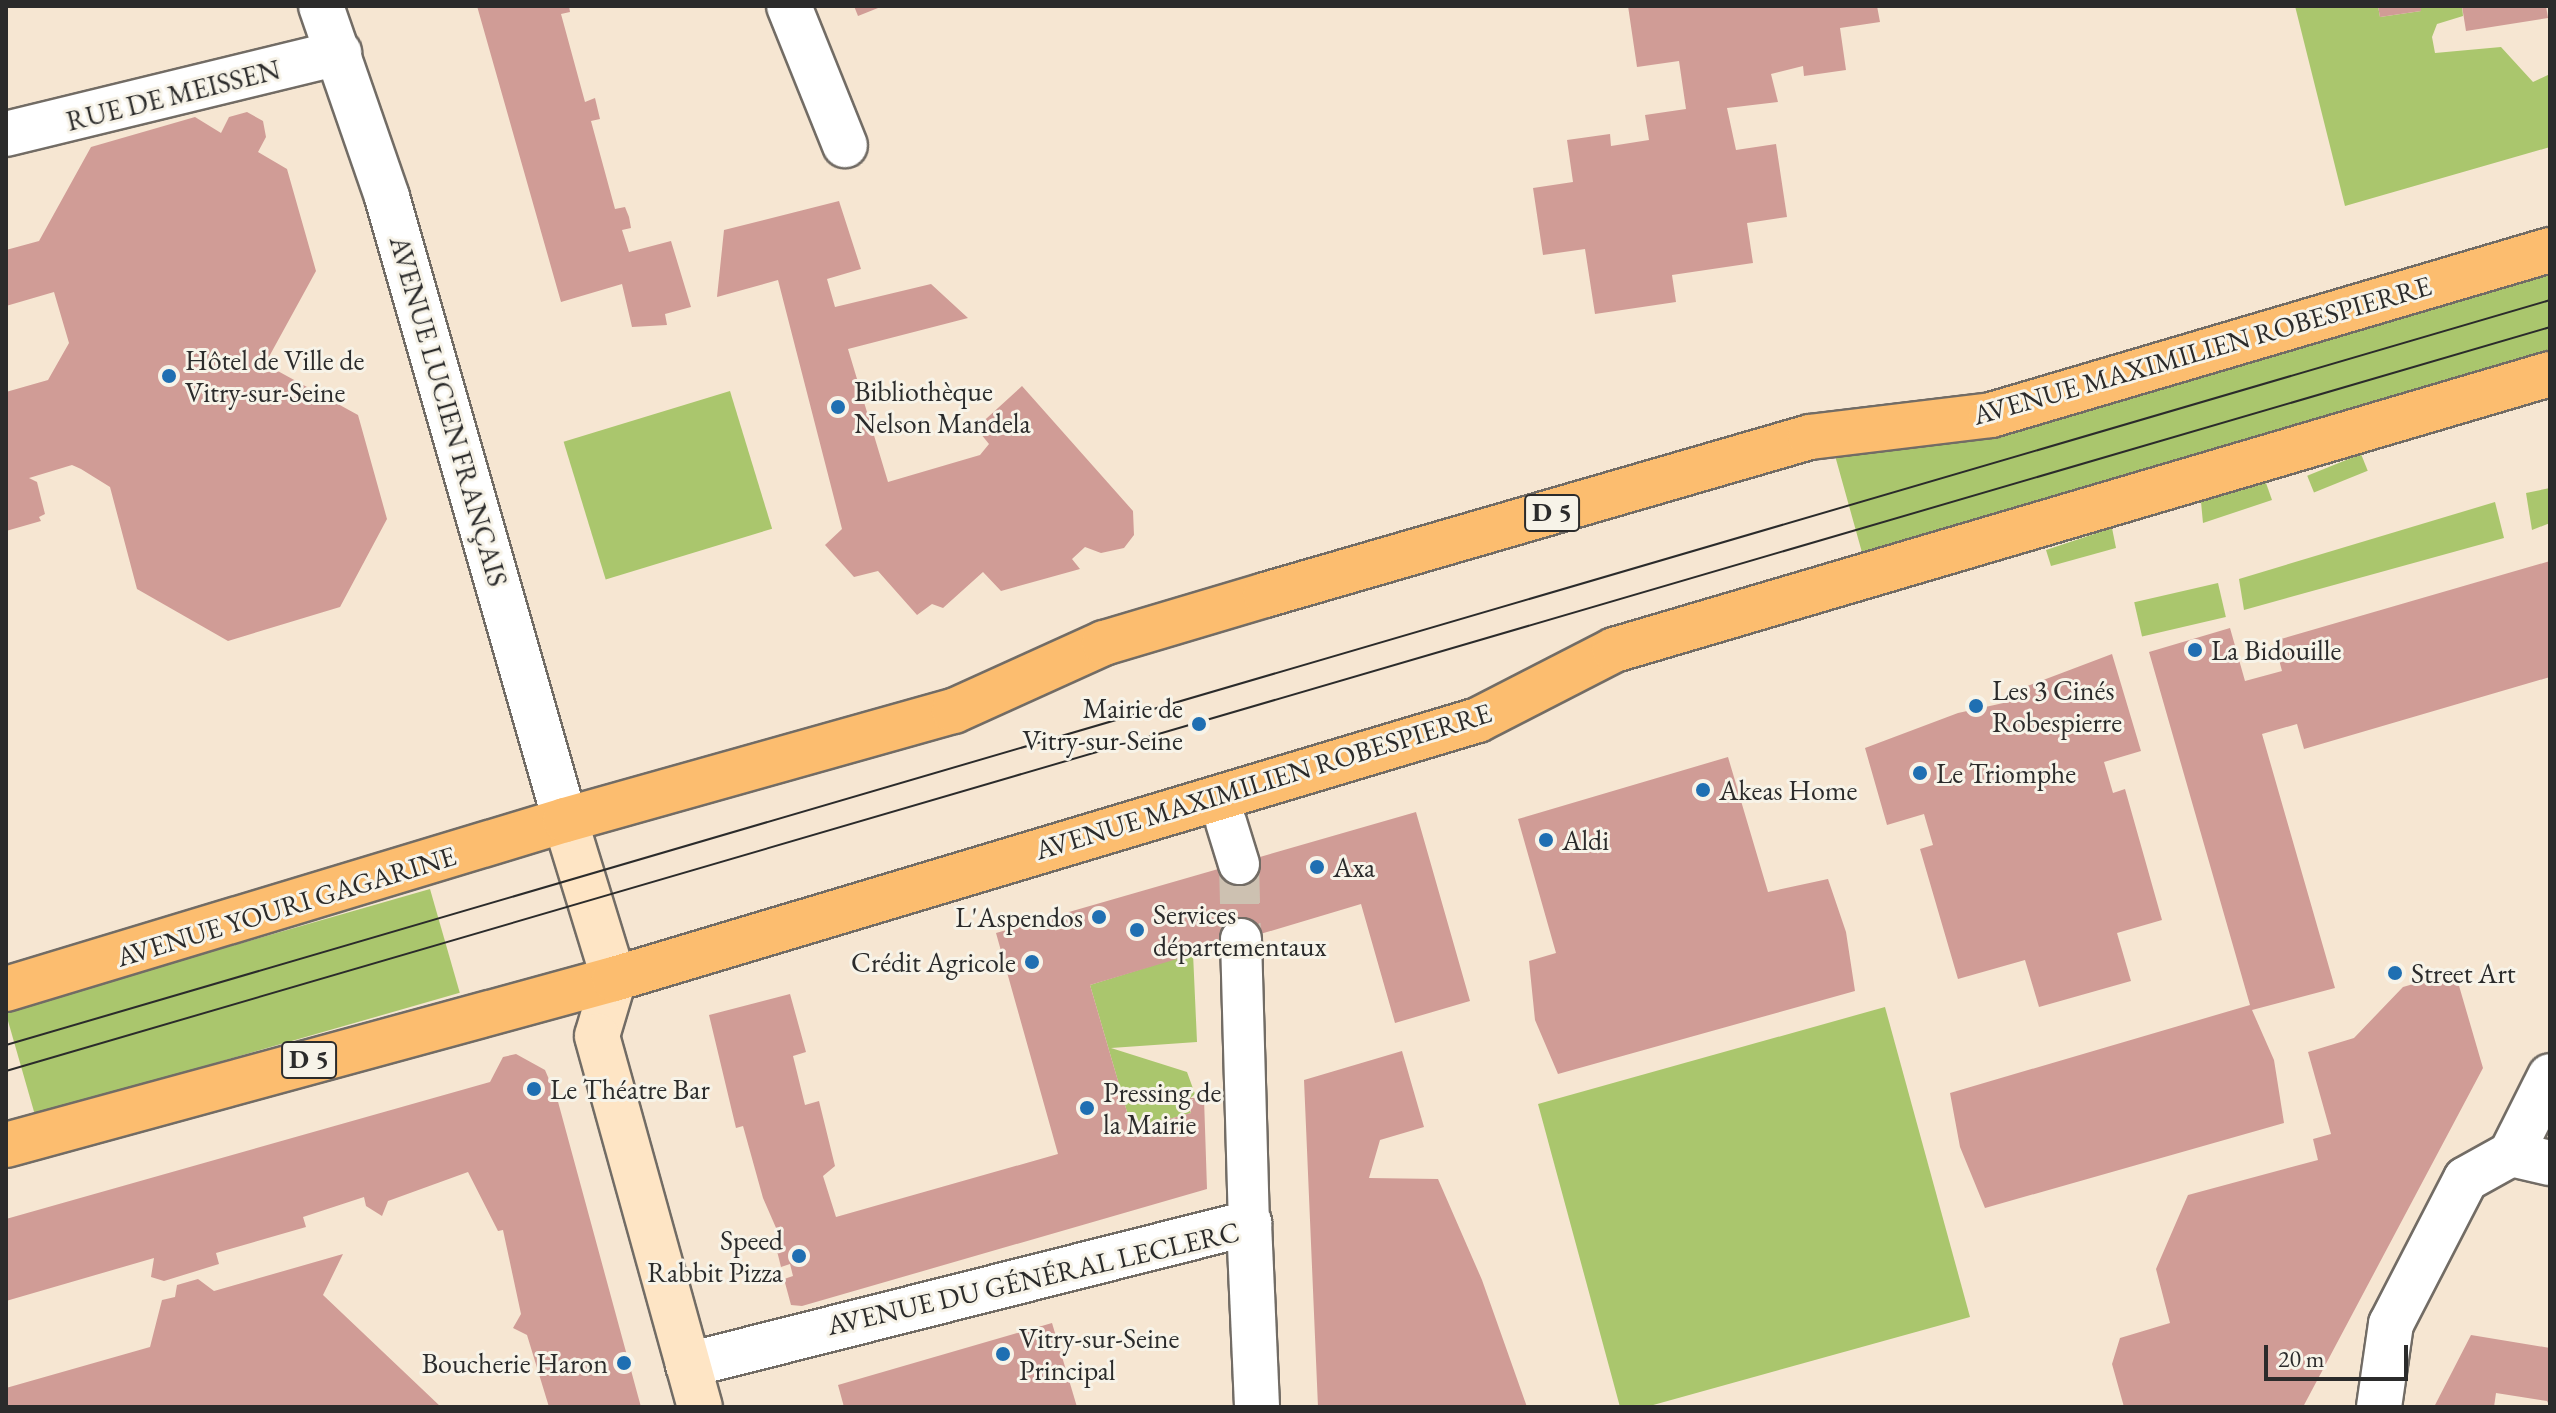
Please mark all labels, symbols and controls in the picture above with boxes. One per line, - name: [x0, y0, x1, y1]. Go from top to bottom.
- street label: RUE DE MEISSEN: [63, 52, 283, 138]
- street label: AVENUE LUCIEN FRANÇAIS: [383, 232, 515, 590]
- street label: AVENUE MAXIMILIEN ROBESPIERRE: [1969, 268, 2435, 432]
- place label: Hôtel de Ville de Vitry-sur-Seine: [185, 343, 364, 409]
- marker: Hôtel de Ville de Vitry-sur-Seine: [160, 367, 178, 385]
- place label: Bibliothèque Nelson Mandela: [854, 374, 1031, 440]
- marker: Bibliothèque Nelson Mandela: [829, 398, 847, 416]
- road number: D 5: [1524, 491, 1580, 535]
- place label: La Bidouille: [2211, 633, 2341, 667]
- marker: La Bidouille: [2186, 641, 2204, 659]
- place label: Les 3 Cinés Robespierre: [1992, 673, 2122, 739]
- place label: Mairie de Vitry-sur-Seine: [1022, 691, 1183, 757]
- street label: AVENUE MAXIMILIEN ROBESPIERRE: [1031, 695, 1495, 867]
- marker: Les 3 Cinés Robespierre: [1967, 697, 1985, 715]
- marker: Mairie de Vitry-sur-Seine: [1190, 715, 1208, 733]
- place label: Le Triomphe: [1936, 756, 2076, 790]
- marker: Le Triomphe: [1911, 764, 1929, 782]
- place label: Akeas Home: [1719, 773, 1857, 807]
- marker: Akeas Home: [1694, 781, 1712, 799]
- place label: Aldi: [1562, 823, 1609, 857]
- marker: Aldi: [1537, 831, 1555, 849]
- street label: AVENUE YOURI GAGARINE: [112, 838, 460, 974]
- place label: Axa: [1333, 850, 1375, 884]
- marker: Axa: [1308, 858, 1326, 876]
- place label: Services départementaux: [1153, 897, 1327, 963]
- place label: L'Aspendos: [955, 900, 1083, 934]
- marker: L'Aspendos: [1090, 908, 1108, 926]
- marker: Services départementaux: [1128, 921, 1146, 939]
- place label: Crédit Agricole: [851, 945, 1016, 979]
- marker: Crédit Agricole: [1023, 953, 1041, 971]
- place label: Street Art: [2411, 956, 2516, 990]
- marker: Street Art: [2386, 964, 2404, 982]
- road number: D 5: [281, 1038, 337, 1082]
- place label: Le Théatre Bar: [550, 1072, 710, 1106]
- place label: Pressing de la Mairie: [1103, 1075, 1221, 1141]
- marker: Le Théatre Bar: [525, 1080, 543, 1098]
- marker: Pressing de la Mairie: [1078, 1099, 1096, 1117]
- street label: AVENUE DU GÉNÉRAL LECLERC: [823, 1214, 1243, 1342]
- place label: Speed Rabbit Pizza: [647, 1223, 783, 1289]
- marker: Speed Rabbit Pizza: [790, 1247, 808, 1265]
- place label: Vitry-sur-Seine Principal: [1019, 1321, 1180, 1387]
- scale bar: [2268, 1329, 2412, 1379]
- text: 20 m: [2278, 1343, 2325, 1374]
- marker: Vitry-sur-Seine Principal: [994, 1345, 1012, 1363]
- place label: Boucherie Haron: [422, 1346, 608, 1380]
- marker: Boucherie Haron: [615, 1354, 633, 1372]

